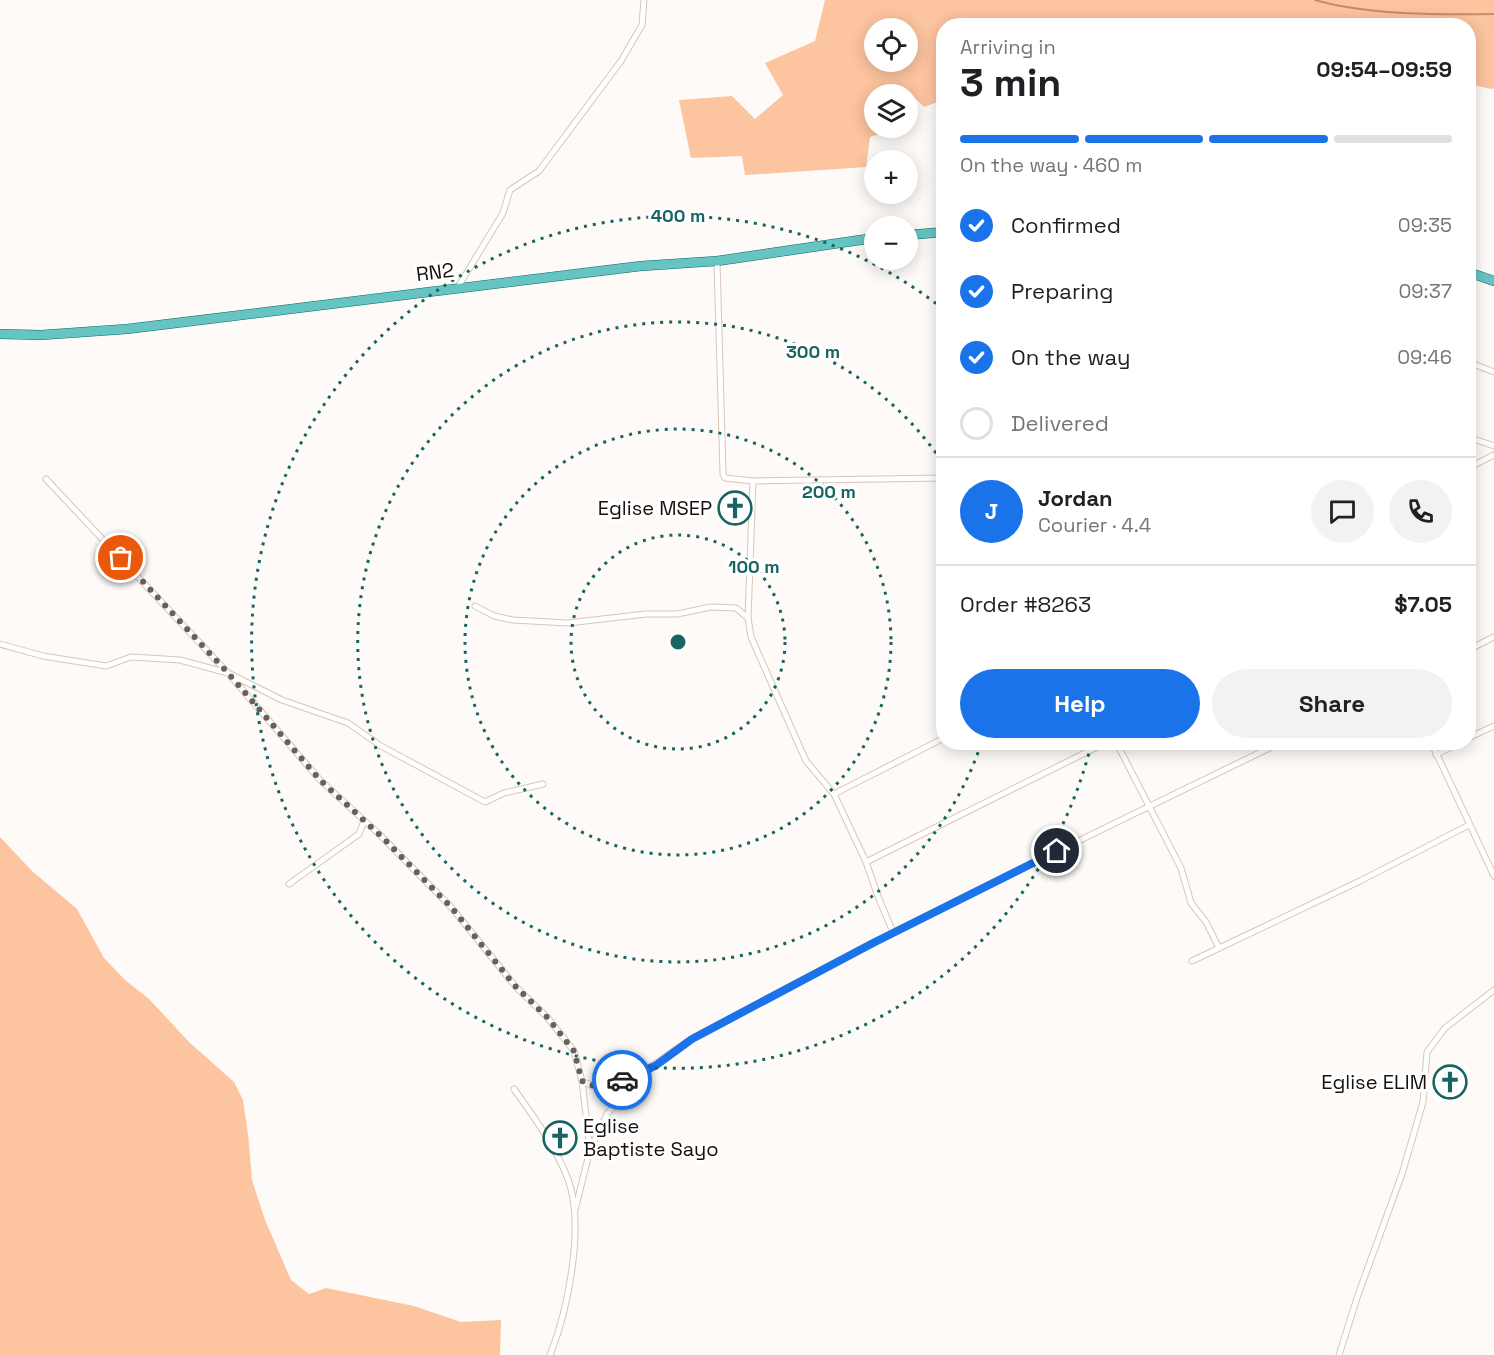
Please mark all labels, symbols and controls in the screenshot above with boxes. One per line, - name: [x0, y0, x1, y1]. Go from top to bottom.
- map controls: [864, 18, 918, 270]
- button: locate: [864, 18, 918, 72]
- text: Arriving in: [960, 34, 1056, 60]
- text: 09:54–09:59: [1316, 55, 1452, 83]
- text: 3 min: [960, 58, 1061, 107]
- button: layers: [864, 84, 918, 138]
- button: +: [864, 150, 918, 204]
- text: On the way · 460 m: [960, 152, 1142, 178]
- text: 400 m: [651, 204, 705, 227]
- icon: check: [960, 209, 993, 242]
- text: Confirmed: [1011, 211, 1121, 239]
- text: 09:35: [1398, 212, 1452, 238]
- button: −: [864, 216, 918, 270]
- street label: RN2: [415, 257, 455, 287]
- icon: check: [960, 275, 993, 308]
- text: Preparing: [1011, 277, 1113, 305]
- text: 09:37: [1399, 278, 1452, 304]
- text: 300 m: [786, 340, 840, 363]
- icon: check: [960, 341, 993, 374]
- text: On the way: [1011, 343, 1130, 371]
- text: 09:46: [1397, 344, 1452, 370]
- text: Delivered: [1011, 409, 1109, 437]
- text: 200 m: [802, 480, 856, 503]
- button: chat: [1311, 480, 1374, 543]
- button: phone: [1389, 480, 1452, 543]
- text: Jordan: [1038, 484, 1113, 512]
- church icon: Eglise MSEP: [717, 490, 753, 526]
- place label: Eglise MSEP: [598, 495, 712, 521]
- text: J: [985, 497, 998, 525]
- text: Courier · 4.4: [1038, 512, 1151, 538]
- pin: [95, 532, 146, 583]
- icon: bag: [104, 541, 137, 574]
- text: 100 m: [728, 555, 780, 578]
- text: Order #8263: [960, 590, 1091, 618]
- text: $7.05: [1394, 590, 1452, 618]
- centre of rings: [668, 632, 688, 652]
- button: Help: [960, 669, 1200, 738]
- button: Share: [1212, 669, 1452, 738]
- pin: [1031, 825, 1082, 876]
- icon: home: [1040, 834, 1073, 867]
- courier: [592, 1050, 652, 1110]
- icon: car: [606, 1064, 639, 1097]
- church icon: Eglise ELIM: [1432, 1064, 1468, 1100]
- place label: Eglise ELIM: [1321, 1069, 1427, 1095]
- place label: Eglise Baptiste Sayo: [583, 1113, 719, 1162]
- church icon: Eglise Baptiste Sayo: [542, 1120, 578, 1156]

